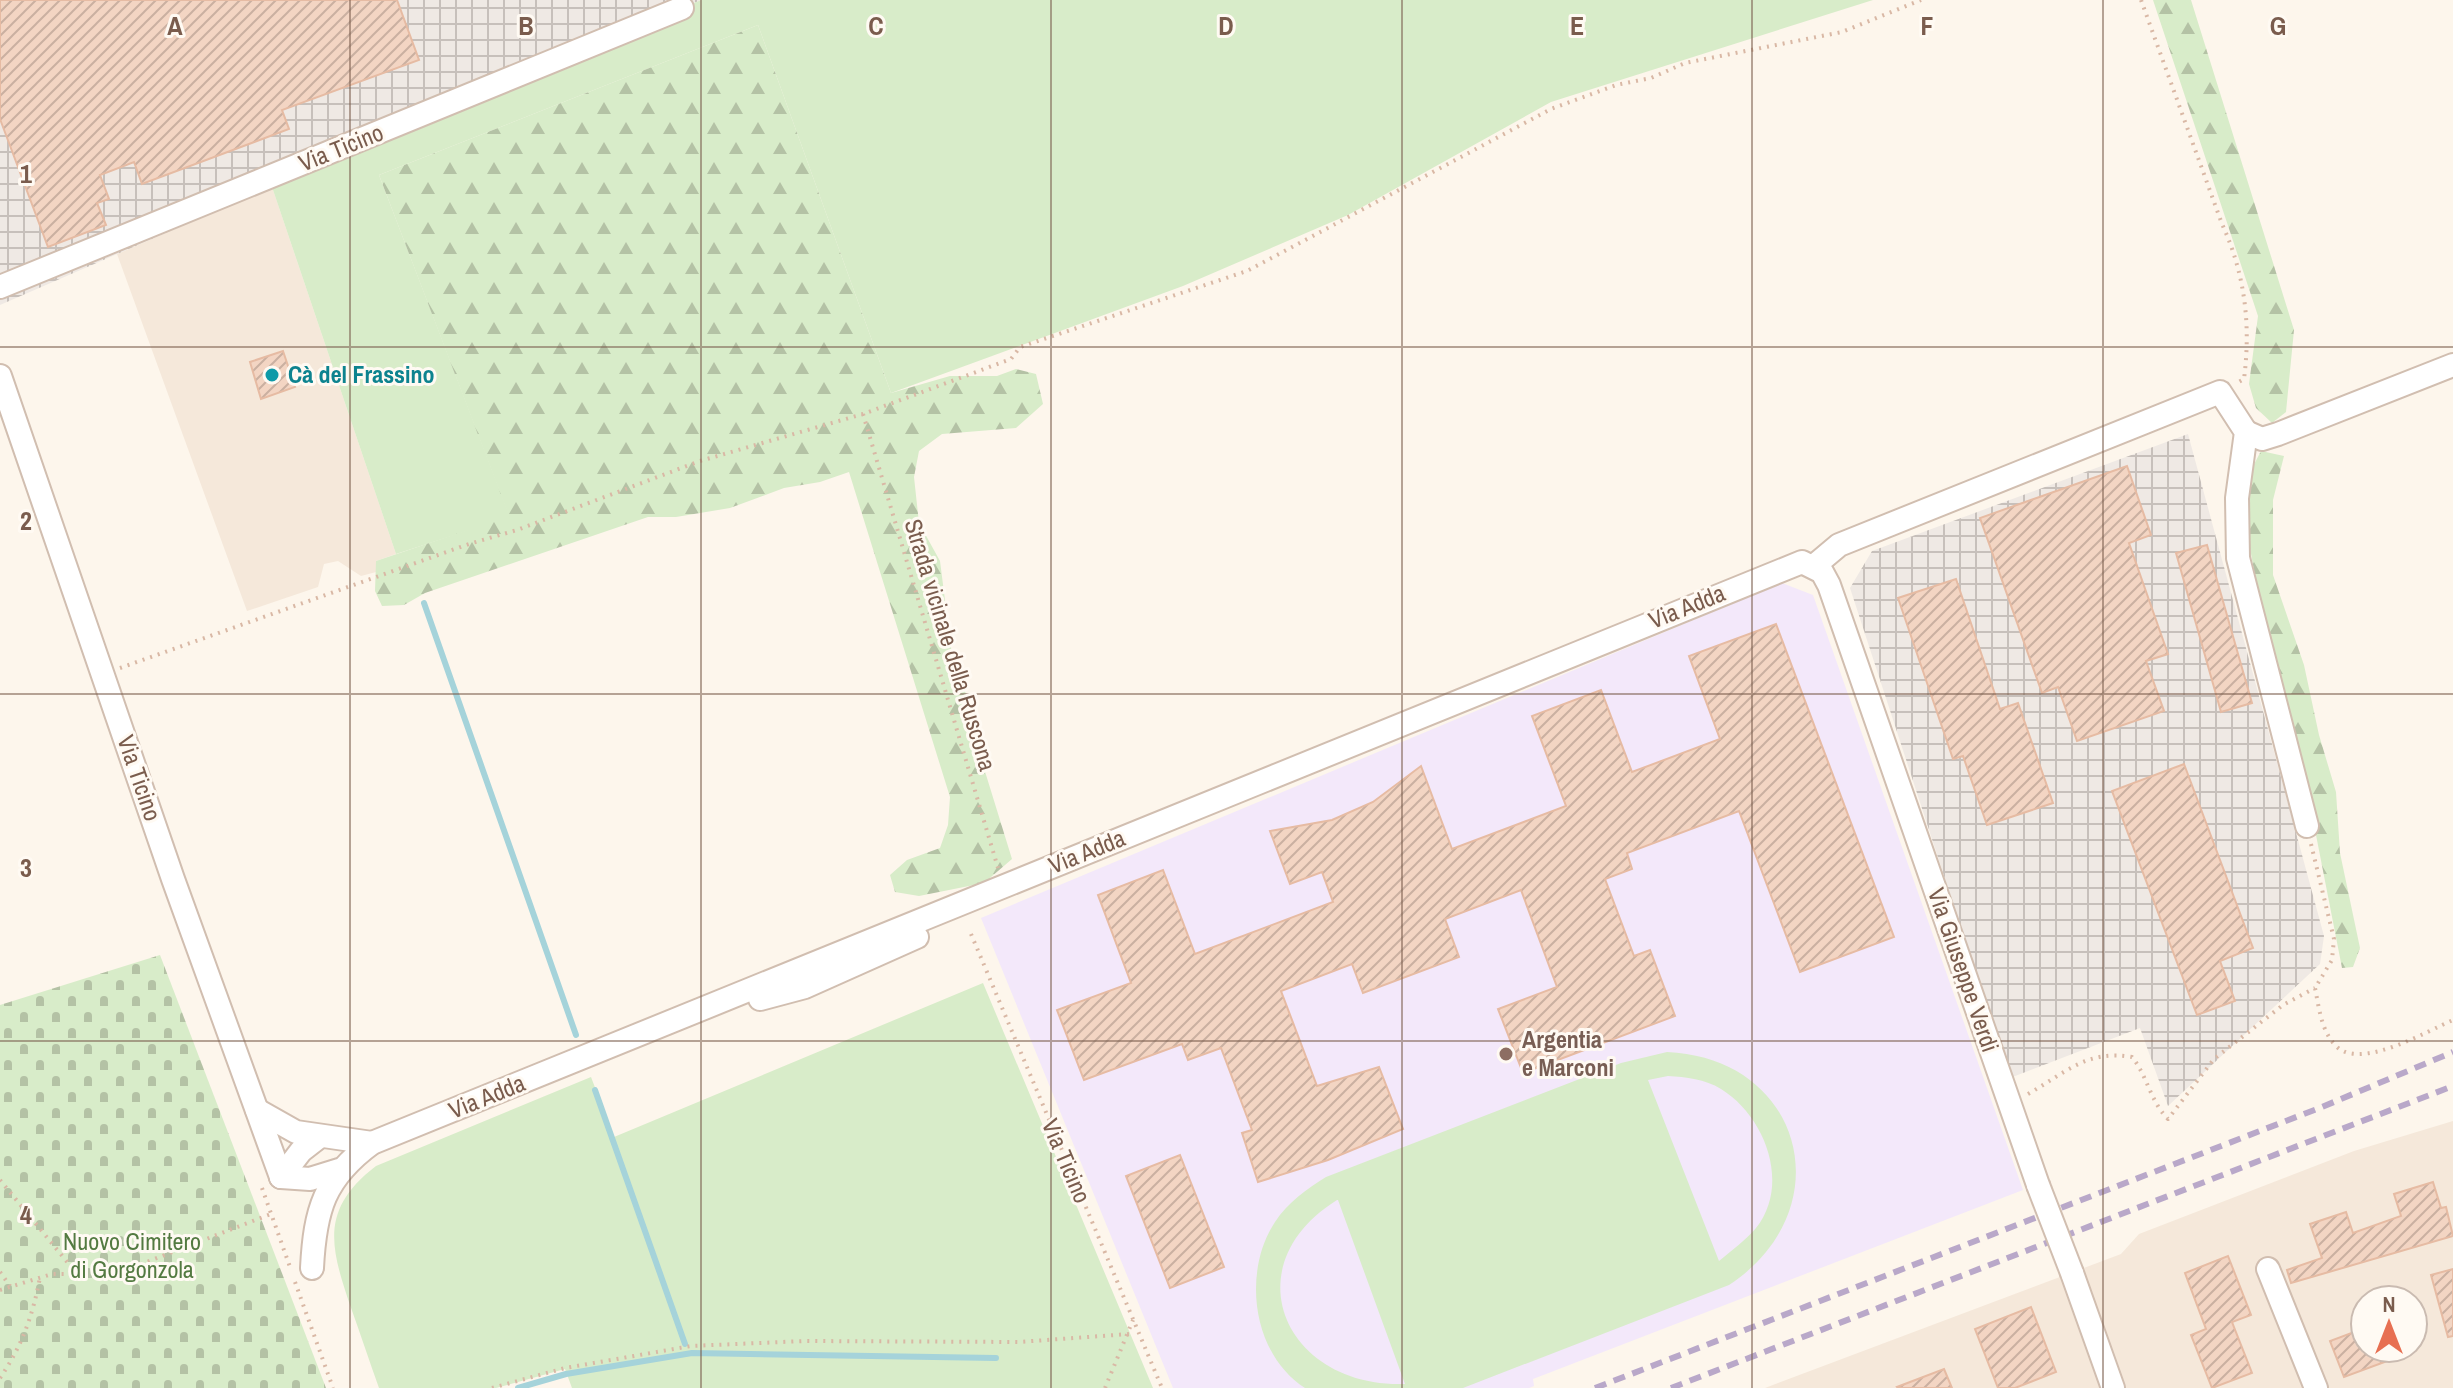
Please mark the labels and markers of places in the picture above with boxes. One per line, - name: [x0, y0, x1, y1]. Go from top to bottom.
- place label: Cà del Frassino: [288, 358, 435, 390]
- marker: Cà del Frassino: [263, 366, 281, 384]
- place label: Argentia e Marconi: [1522, 1023, 1614, 1083]
- marker: Argentia e Marconi: [1497, 1045, 1515, 1063]

